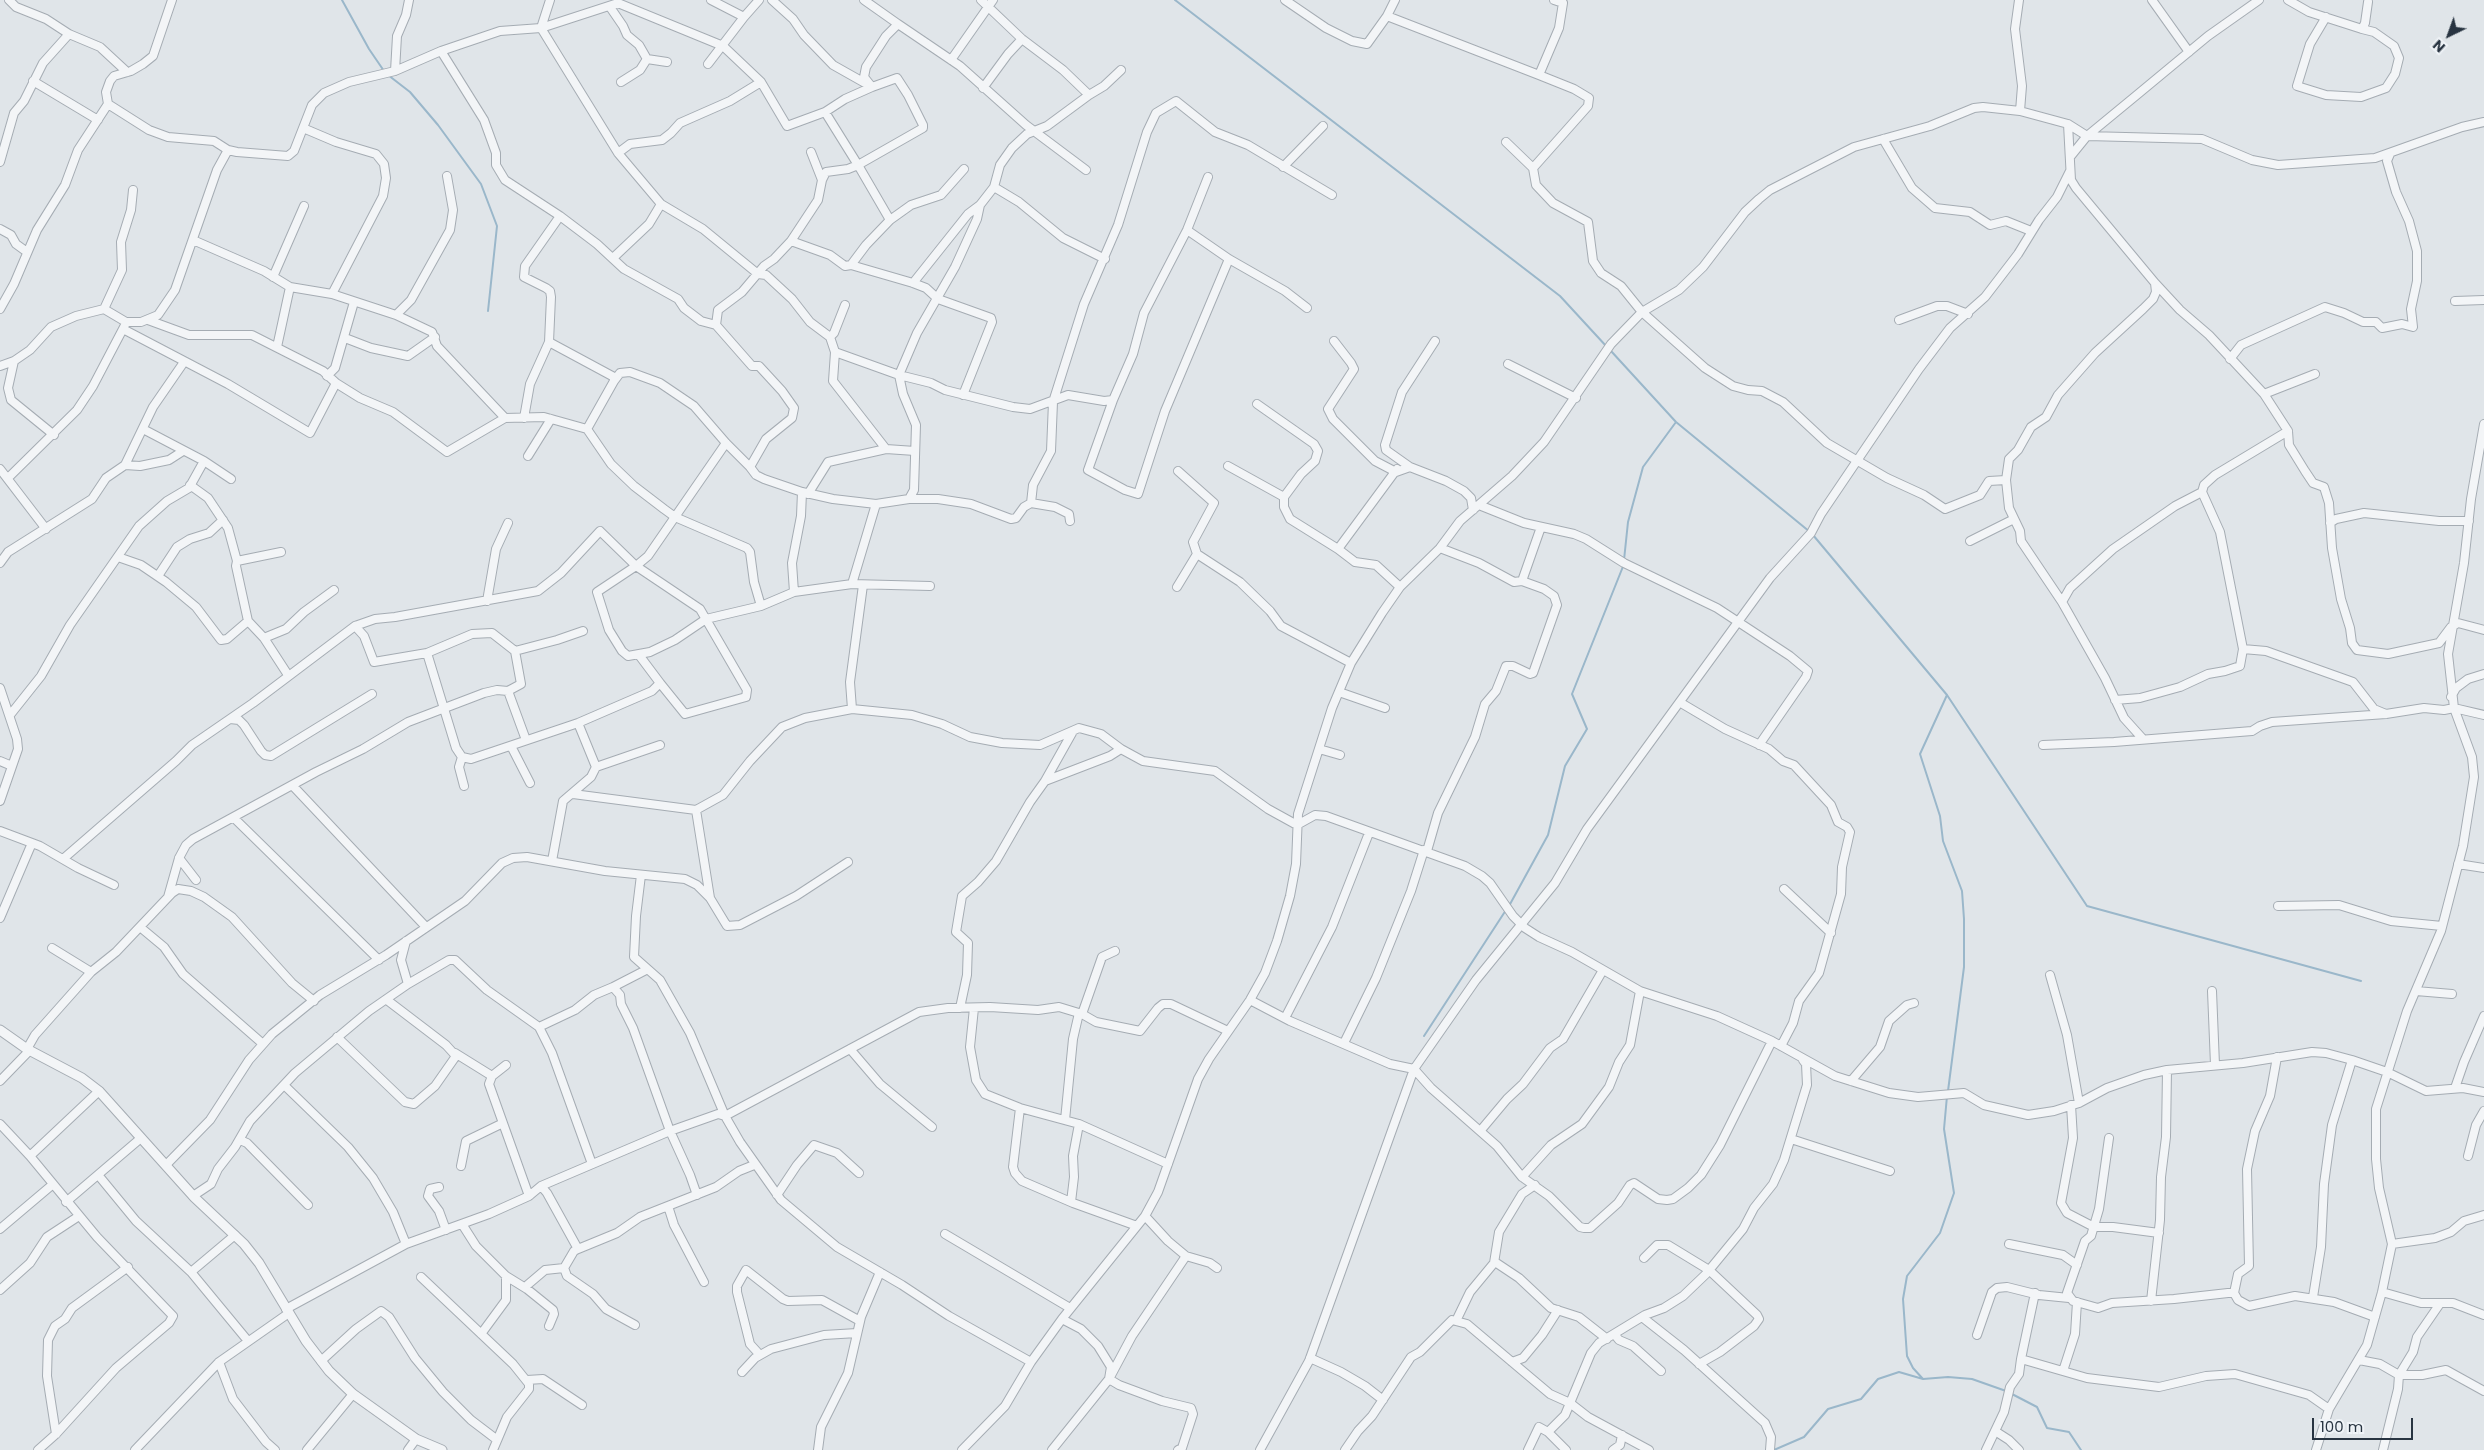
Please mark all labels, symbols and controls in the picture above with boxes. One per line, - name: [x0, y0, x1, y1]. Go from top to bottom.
- north arrow: [2424, 10, 2474, 60]
- text: N: [2428, 35, 2450, 57]
- scale bar: [2314, 1408, 2415, 1440]
- text: 100 m: [2320, 1416, 2363, 1437]

